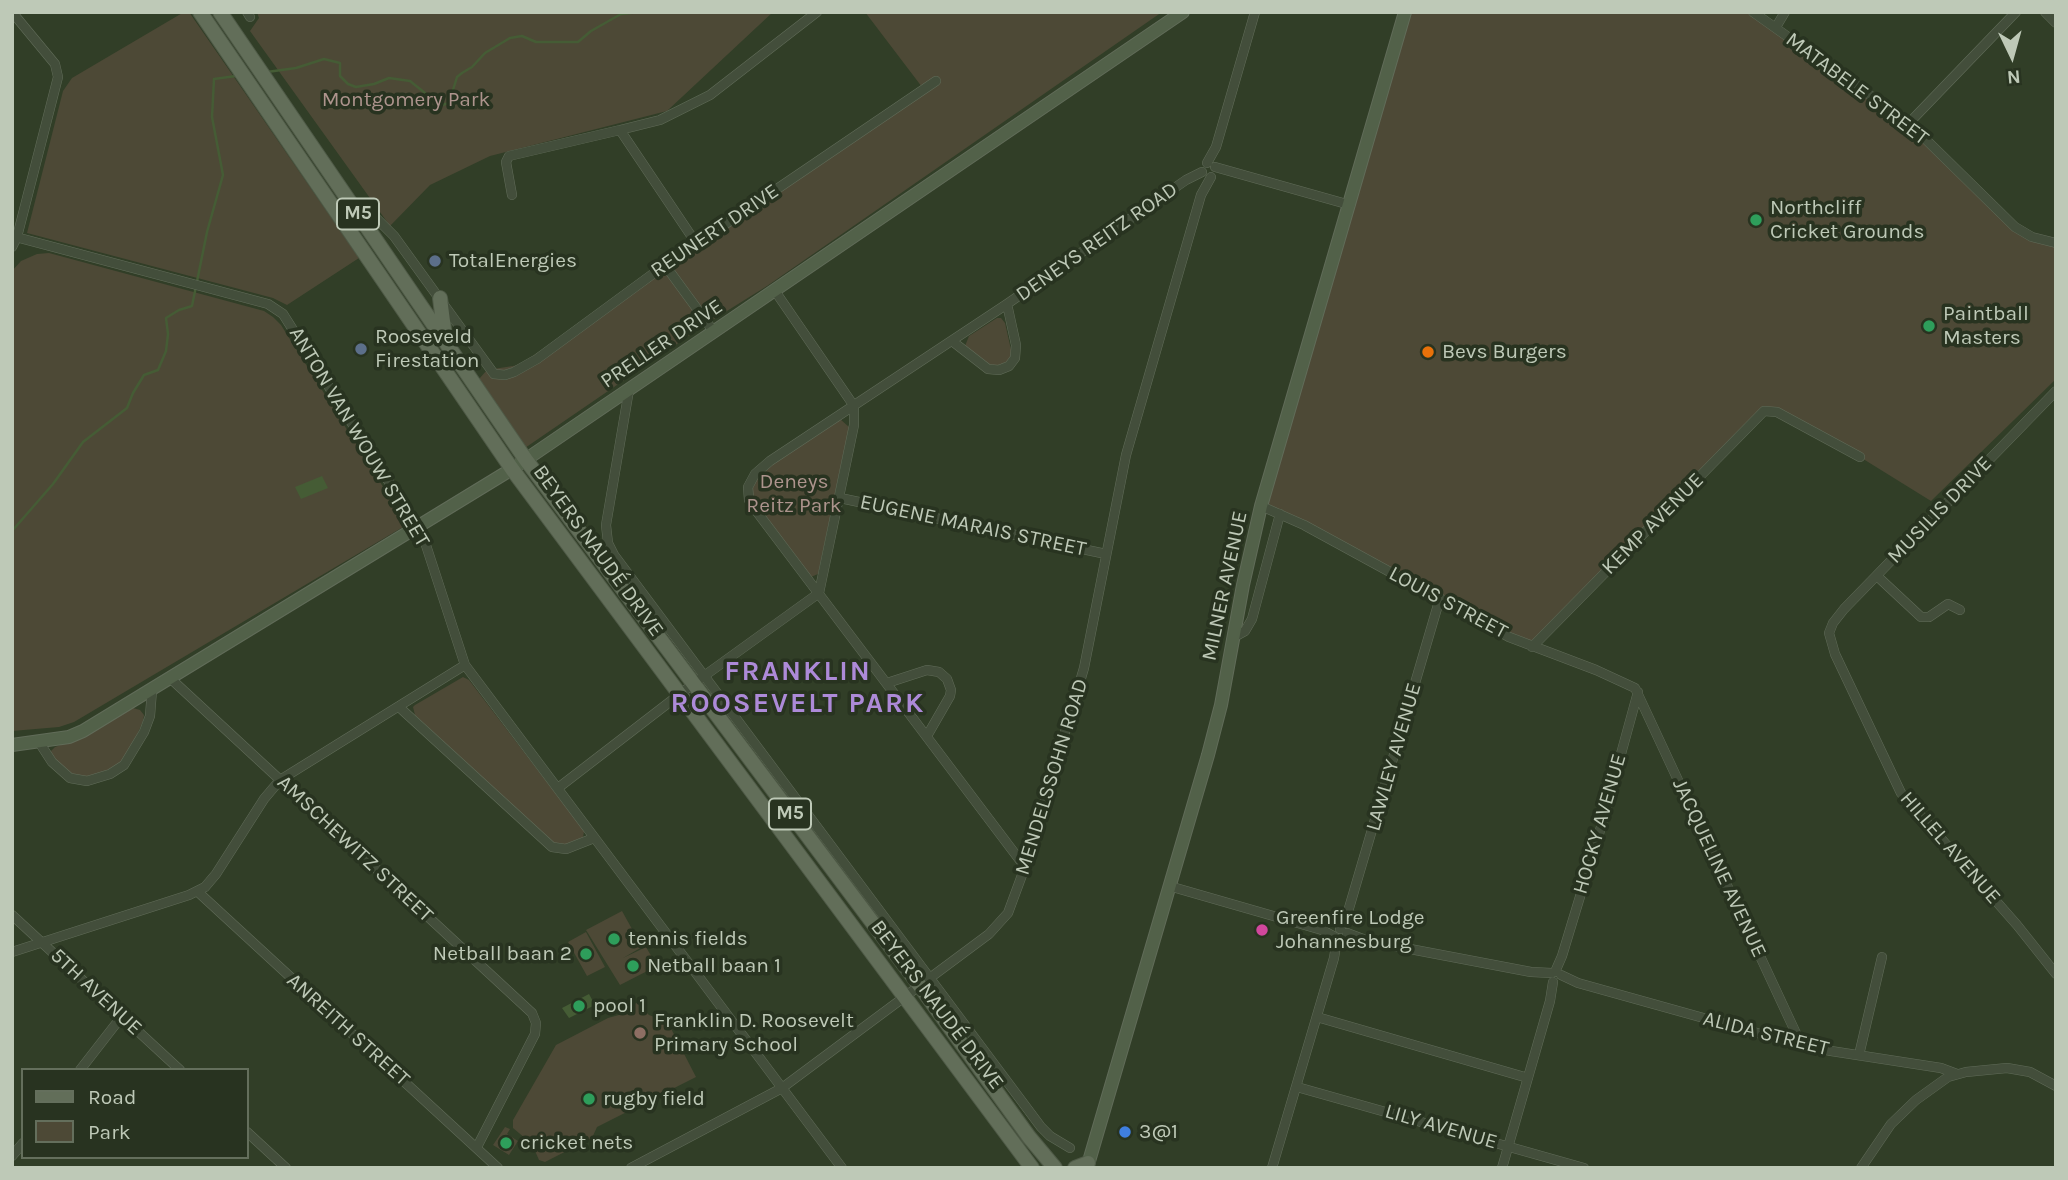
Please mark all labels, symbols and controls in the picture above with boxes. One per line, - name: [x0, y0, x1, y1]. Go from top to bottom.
- north arrow: [1977, 21, 2047, 91]
- street label: MATABELE STREET: [1781, 27, 1933, 151]
- text: N: [2006, 65, 2022, 88]
- park label: Montgomery Park: [322, 87, 490, 113]
- street label: DENEYS REITZ ROAD: [1011, 177, 1183, 307]
- street label: REUNERT DRIVE: [646, 179, 784, 283]
- place label: Northcliff Cricket Grounds: [1770, 195, 1925, 245]
- road number: M5: [337, 198, 379, 230]
- marker: Northcliff Cricket Grounds: [1748, 212, 1764, 228]
- place label: TotalEnergies: [449, 248, 577, 274]
- marker: TotalEnergies: [427, 253, 443, 269]
- street label: PRELLER DRIVE: [596, 294, 728, 394]
- place label: Paintball Masters: [1943, 301, 2029, 351]
- marker: Paintball Masters: [1921, 318, 1937, 334]
- street label: ANTON VAN WOUW STREET: [283, 322, 435, 552]
- place label: Rooseveld Firestation: [375, 324, 479, 374]
- place label: Bevs Burgers: [1442, 339, 1567, 365]
- marker: Rooseveld Firestation: [353, 341, 369, 357]
- marker: Bevs Burgers: [1420, 344, 1436, 360]
- street label: MUSILIS DRIVE: [1882, 451, 1998, 569]
- street label: BEYERS NAUDÉ DRIVE: [527, 460, 669, 642]
- street label: KEMP AVENUE: [1597, 468, 1709, 580]
- park label: Deneys Reitz Park: [746, 469, 842, 519]
- street label: EUGENE MARAIS STREET: [858, 490, 1088, 562]
- street label: MILNER AVENUE: [1197, 509, 1253, 663]
- street label: LOUIS STREET: [1384, 561, 1512, 645]
- district label: FRANKLIN ROOSEVELT PARK: [672, 655, 924, 721]
- street label: MENDELSSOHN ROAD: [1010, 676, 1094, 878]
- street label: LAWLEY AVENUE: [1361, 680, 1427, 834]
- street label: HOCKY AVENUE: [1568, 751, 1632, 897]
- street label: AMSCHEWITZ STREET: [272, 770, 438, 928]
- street label: JACQUELINE AVENUE: [1666, 775, 1772, 961]
- street label: HILLEL AVENUE: [1894, 786, 2006, 910]
- road number: M5: [769, 799, 811, 830]
- place label: Greenfire Lodge Johannesburg: [1276, 905, 1425, 955]
- street label: BEYERS NAUDÉ DRIVE: [865, 915, 1009, 1095]
- marker: Greenfire Lodge Johannesburg: [1254, 922, 1270, 938]
- place label: tennis fields: [628, 926, 748, 952]
- marker: tennis fields: [606, 931, 622, 947]
- place label: Netball baan 2: [433, 941, 572, 967]
- street label: 5TH AVENUE: [45, 943, 147, 1041]
- marker: Netball baan 2: [578, 946, 594, 962]
- place label: Netball baan 1: [647, 953, 781, 979]
- marker: Netball baan 1: [625, 958, 641, 974]
- street label: ANREITH STREET: [281, 968, 415, 1092]
- place label: pool 1: [593, 993, 646, 1019]
- marker: pool 1: [571, 998, 587, 1014]
- street label: ALIDA STREET: [1700, 1006, 1832, 1062]
- place label: Franklin D. Roosevelt Primary School: [654, 1008, 854, 1058]
- marker: Franklin D. Roosevelt Primary School: [632, 1025, 648, 1041]
- legend: [21, 1068, 248, 1159]
- text: Road: [88, 1085, 136, 1109]
- place label: rugby field: [603, 1086, 705, 1112]
- marker: rugby field: [581, 1091, 597, 1107]
- street label: LILY AVENUE: [1382, 1099, 1500, 1155]
- place label: 3@1: [1139, 1119, 1178, 1145]
- text: Park: [88, 1120, 131, 1144]
- marker: 3@1: [1117, 1124, 1133, 1140]
- place label: cricket nets: [520, 1130, 633, 1156]
- marker: cricket nets: [498, 1135, 514, 1151]

